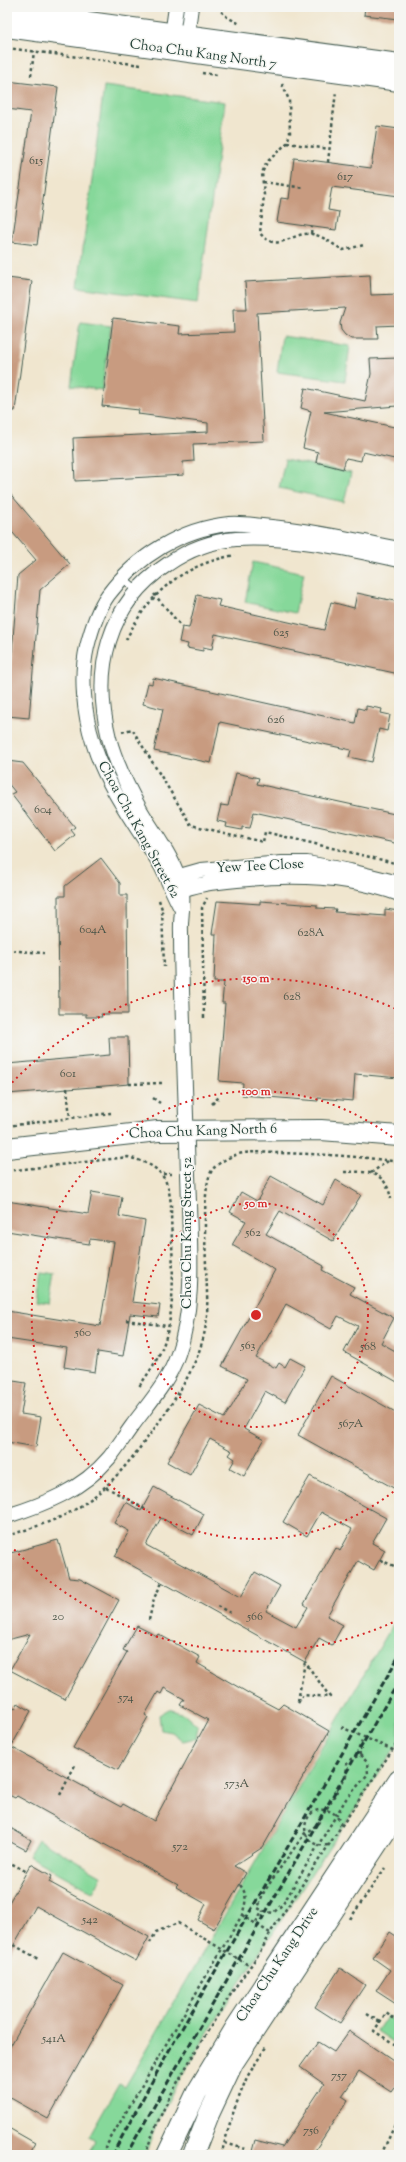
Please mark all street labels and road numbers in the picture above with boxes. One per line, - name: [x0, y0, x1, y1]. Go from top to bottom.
- street label: Choa Chu Kang North 7: [128, 35, 278, 75]
- street label: Choa Chu Kang Street 62: [92, 758, 184, 903]
- street label: Yew Tee Close: [216, 855, 304, 879]
- street label: Choa Chu Kang North 6: [129, 1119, 277, 1145]
- street label: Choa Chu Kang Street 52: [178, 1157, 198, 1309]
- street label: Choa Chu Kang Drive: [232, 1903, 324, 2027]

